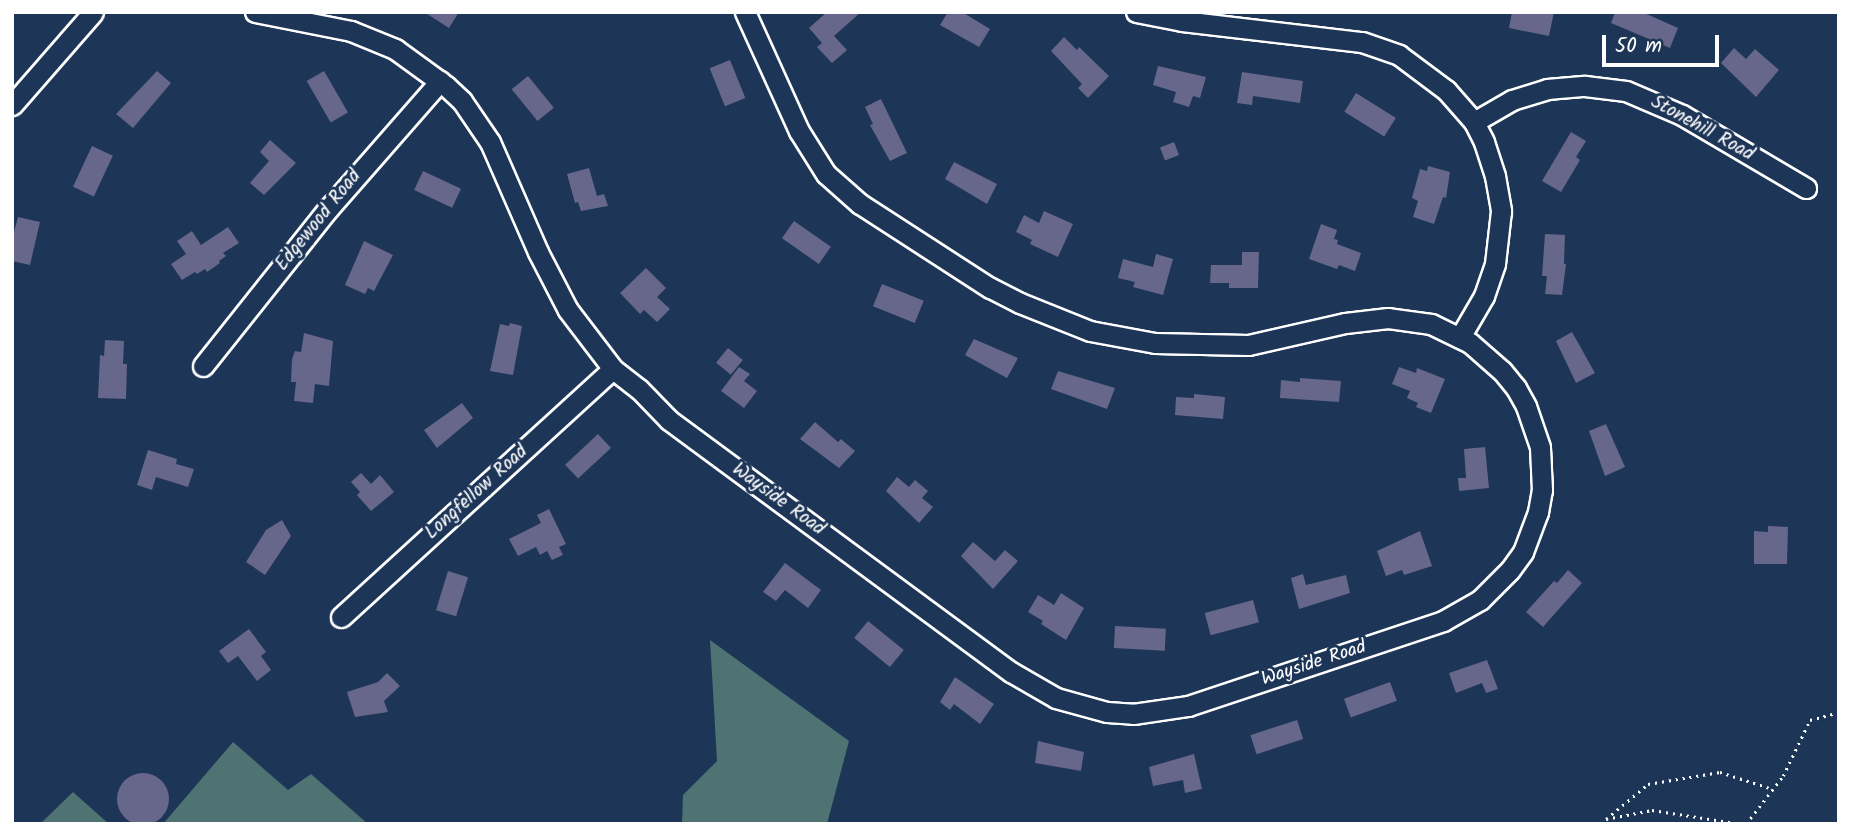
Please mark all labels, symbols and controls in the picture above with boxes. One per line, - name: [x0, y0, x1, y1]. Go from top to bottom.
- scale bar: [1606, 21, 1723, 65]
- text: 50 m: [1615, 30, 1662, 63]
- street label: Stonehill Road: [1646, 91, 1758, 167]
- street label: Edgewood Road: [271, 166, 367, 276]
- street label: Longfellow Road: [421, 441, 533, 545]
- street label: Wayside Road: [727, 459, 829, 541]
- street label: Wayside Road: [1259, 636, 1369, 692]

